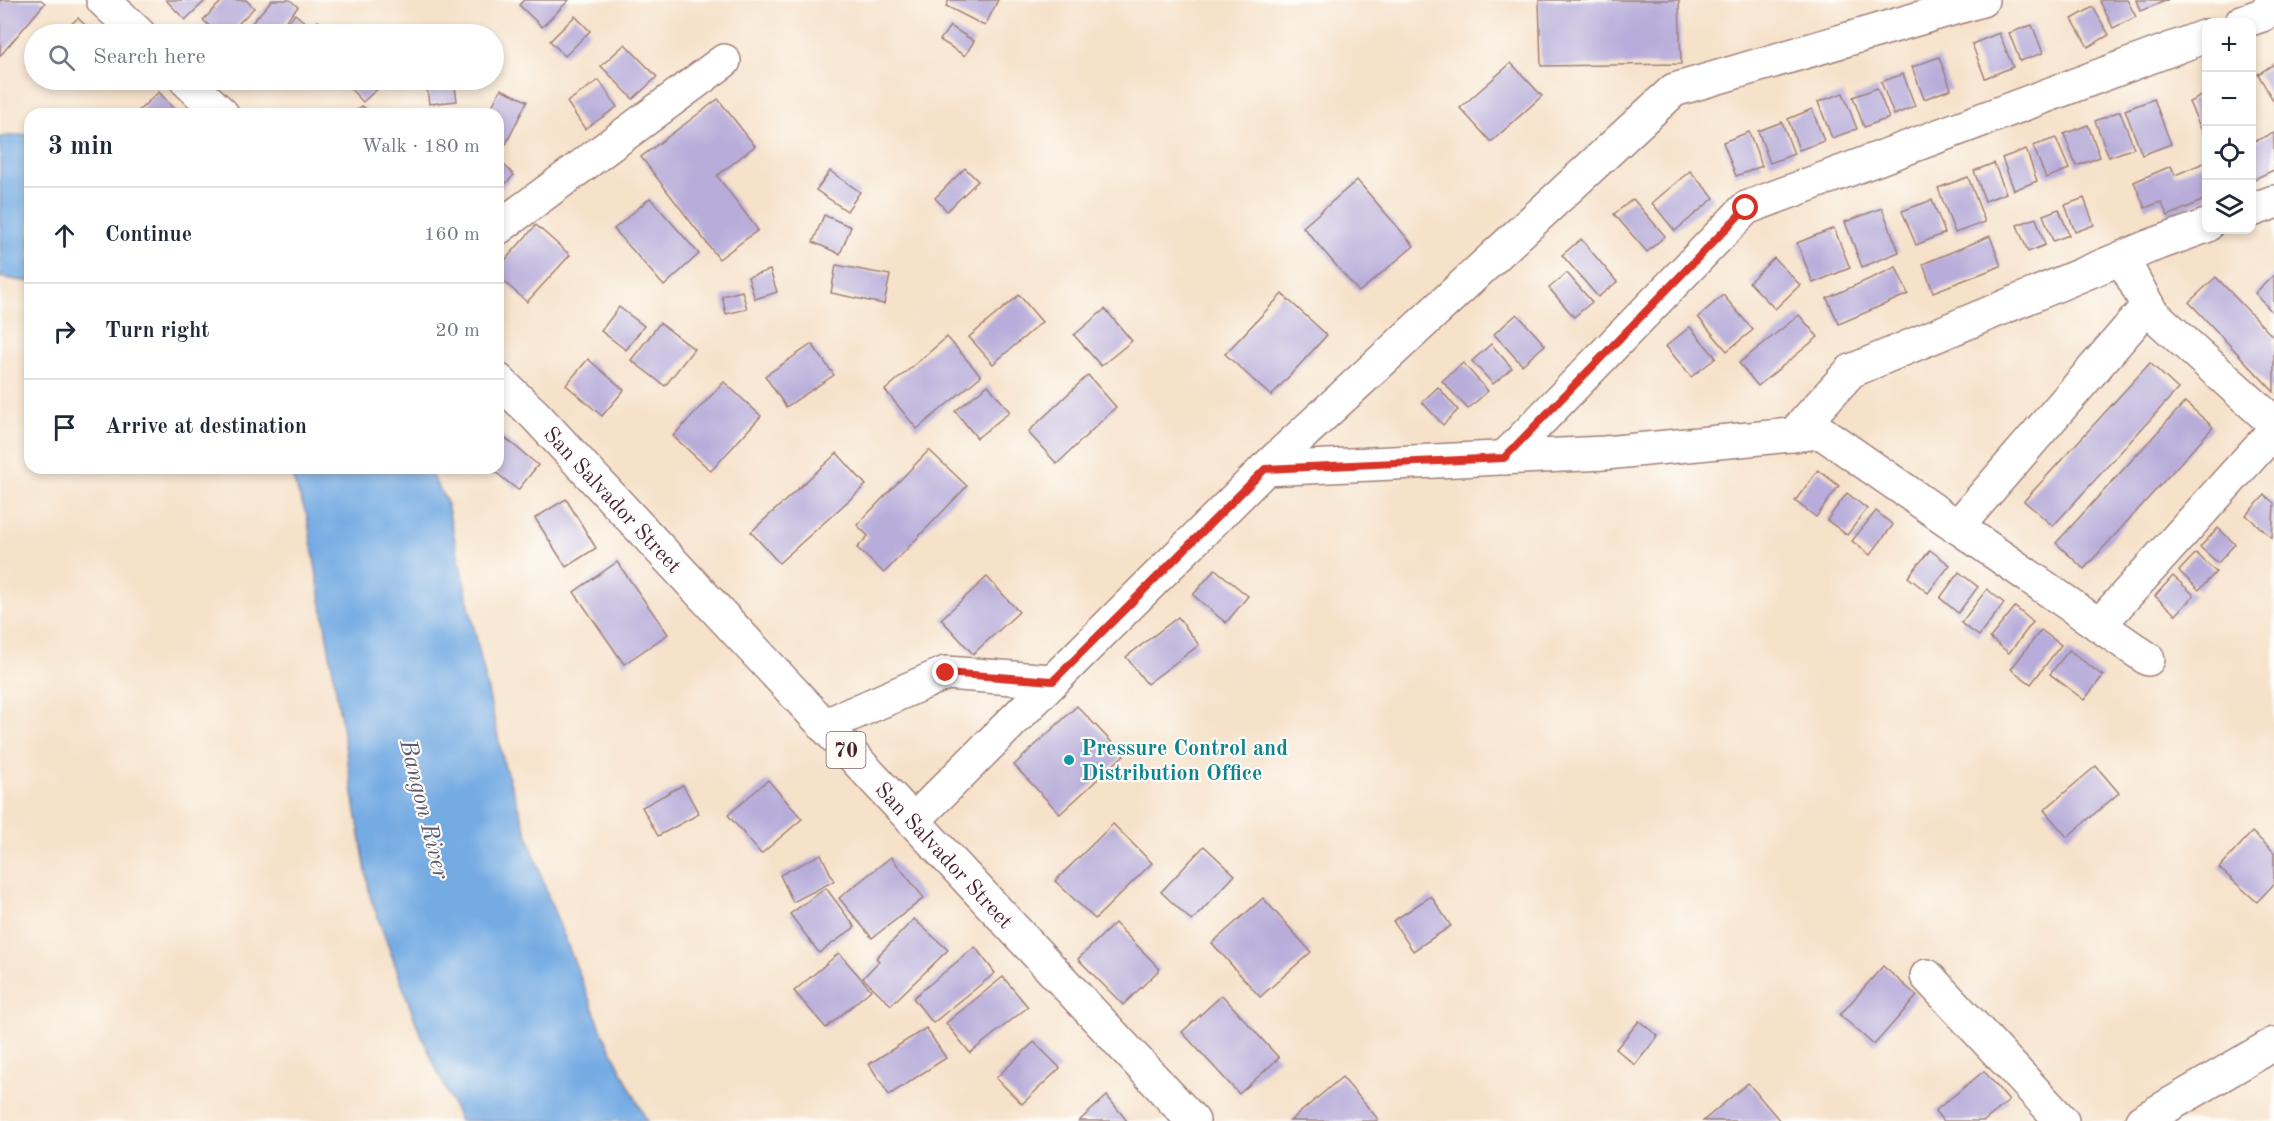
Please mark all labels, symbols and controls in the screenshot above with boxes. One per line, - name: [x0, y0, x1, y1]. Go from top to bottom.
- map controls: [2202, 18, 2256, 234]
- button: +: [2202, 18, 2256, 72]
- search box: [24, 24, 504, 90]
- icon: search: [45, 41, 78, 74]
- text: Search here: [93, 46, 206, 68]
- button: −: [2202, 72, 2256, 126]
- button: locate: [2202, 126, 2256, 180]
- text: 3 min: [48, 134, 113, 160]
- text: Walk · 180 m: [361, 137, 480, 157]
- button: layers: [2202, 180, 2256, 234]
- route start: [1732, 194, 1758, 220]
- icon: ahead: [48, 219, 81, 252]
- text: Continue: [105, 224, 192, 246]
- text: 160 m: [424, 225, 480, 245]
- icon: right: [48, 315, 81, 348]
- text: Turn right: [105, 320, 209, 342]
- text: 20 m: [435, 321, 480, 341]
- icon: arrive: [48, 411, 81, 444]
- text: Arrive at destination: [105, 416, 307, 438]
- street label: San Salvador Street: [539, 423, 685, 578]
- route end: [932, 659, 958, 685]
- road number: 70: [826, 732, 866, 768]
- water label: Bangon River: [394, 736, 452, 882]
- place label: Pressure Control and Distribution Office: [1081, 738, 1288, 785]
- marker: Pressure Control and Distribution Office: [1062, 753, 1076, 767]
- street label: San Salvador Street: [870, 779, 1016, 933]

